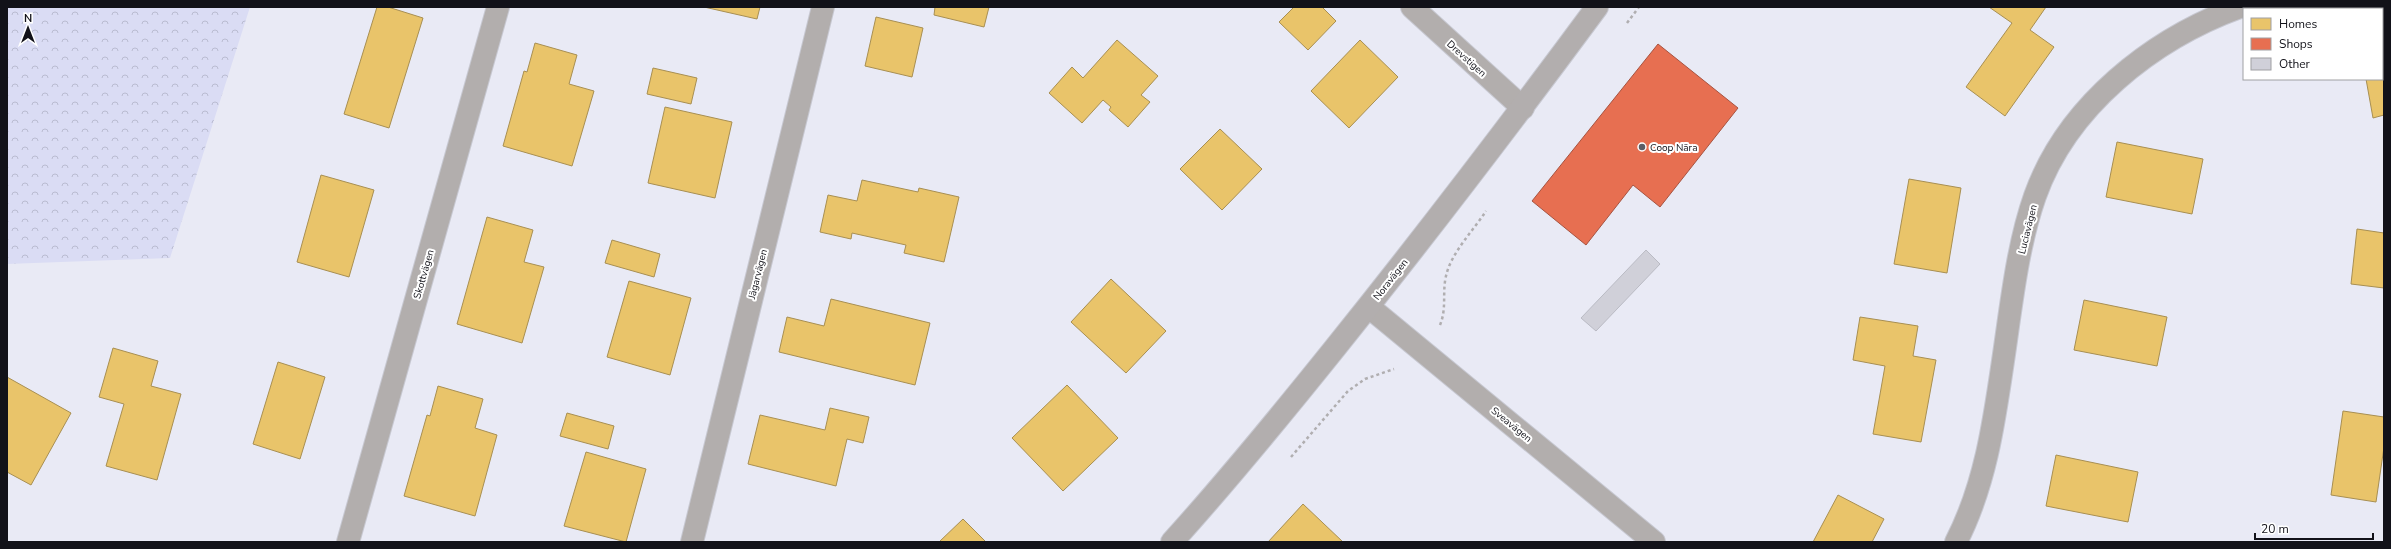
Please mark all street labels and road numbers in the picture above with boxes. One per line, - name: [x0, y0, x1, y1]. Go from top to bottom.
- street label: Drevstigen: [1444, 37, 1489, 80]
- street label: Luciavägen: [2015, 203, 2041, 255]
- street label: Skottvägen: [410, 248, 438, 301]
- street label: Jägarvägen: [745, 248, 771, 302]
- street label: Noravägen: [1370, 256, 1411, 303]
- street label: Sveavägen: [1488, 404, 1535, 446]

